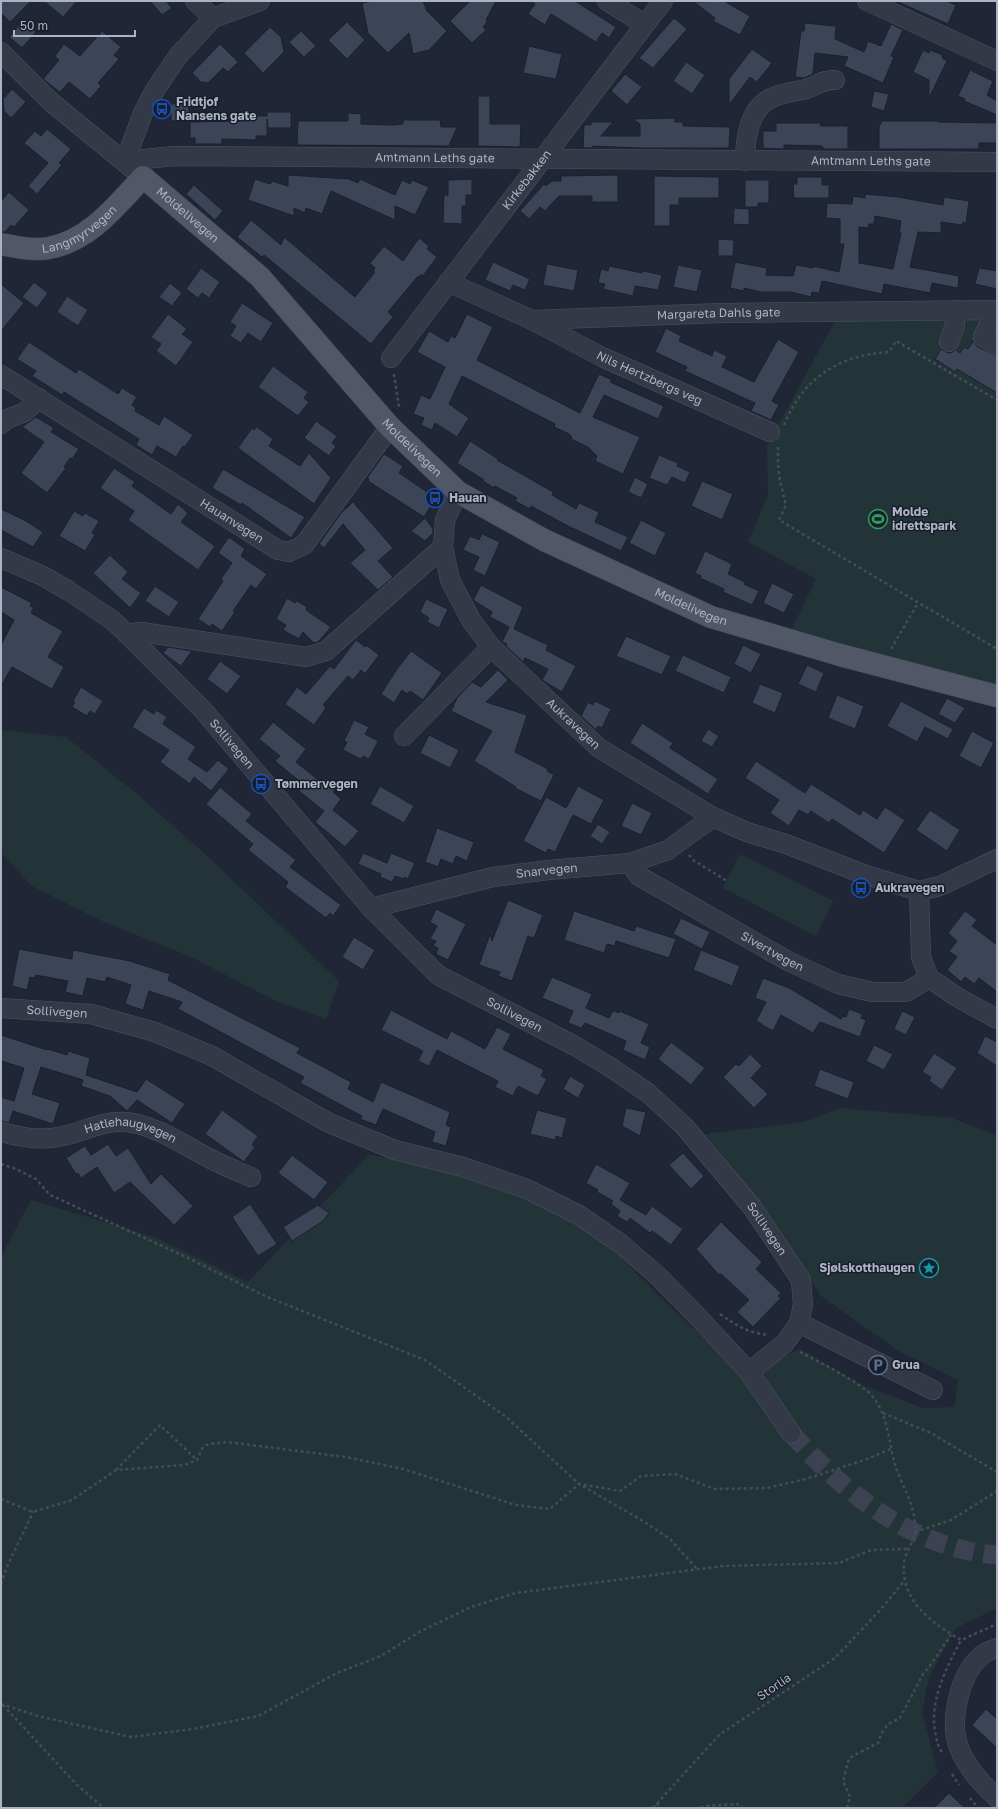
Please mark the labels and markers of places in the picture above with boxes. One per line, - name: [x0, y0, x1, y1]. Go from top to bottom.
- place label: Fridtjof Nansens gate: [176, 94, 256, 123]
- bus stop icon: Fridtjof Nansens gate: [151, 98, 173, 120]
- bus stop icon: Hauan: [424, 487, 446, 509]
- place label: Hauan: [449, 490, 486, 505]
- place label: Molde idrettspark: [892, 504, 956, 533]
- sports icon: Molde idrettspark: [867, 508, 889, 530]
- bus stop icon: Tømmervegen: [250, 773, 272, 795]
- place label: Tømmervegen: [275, 776, 358, 791]
- bus stop icon: Aukravegen: [850, 877, 872, 899]
- place label: Aukravegen: [875, 880, 944, 895]
- place icon: Sjølskotthaugen: [918, 1257, 940, 1279]
- place label: Sjølskotthaugen: [819, 1260, 915, 1275]
- parking icon: Grua: [867, 1354, 889, 1376]
- place label: Grua: [892, 1357, 920, 1372]

